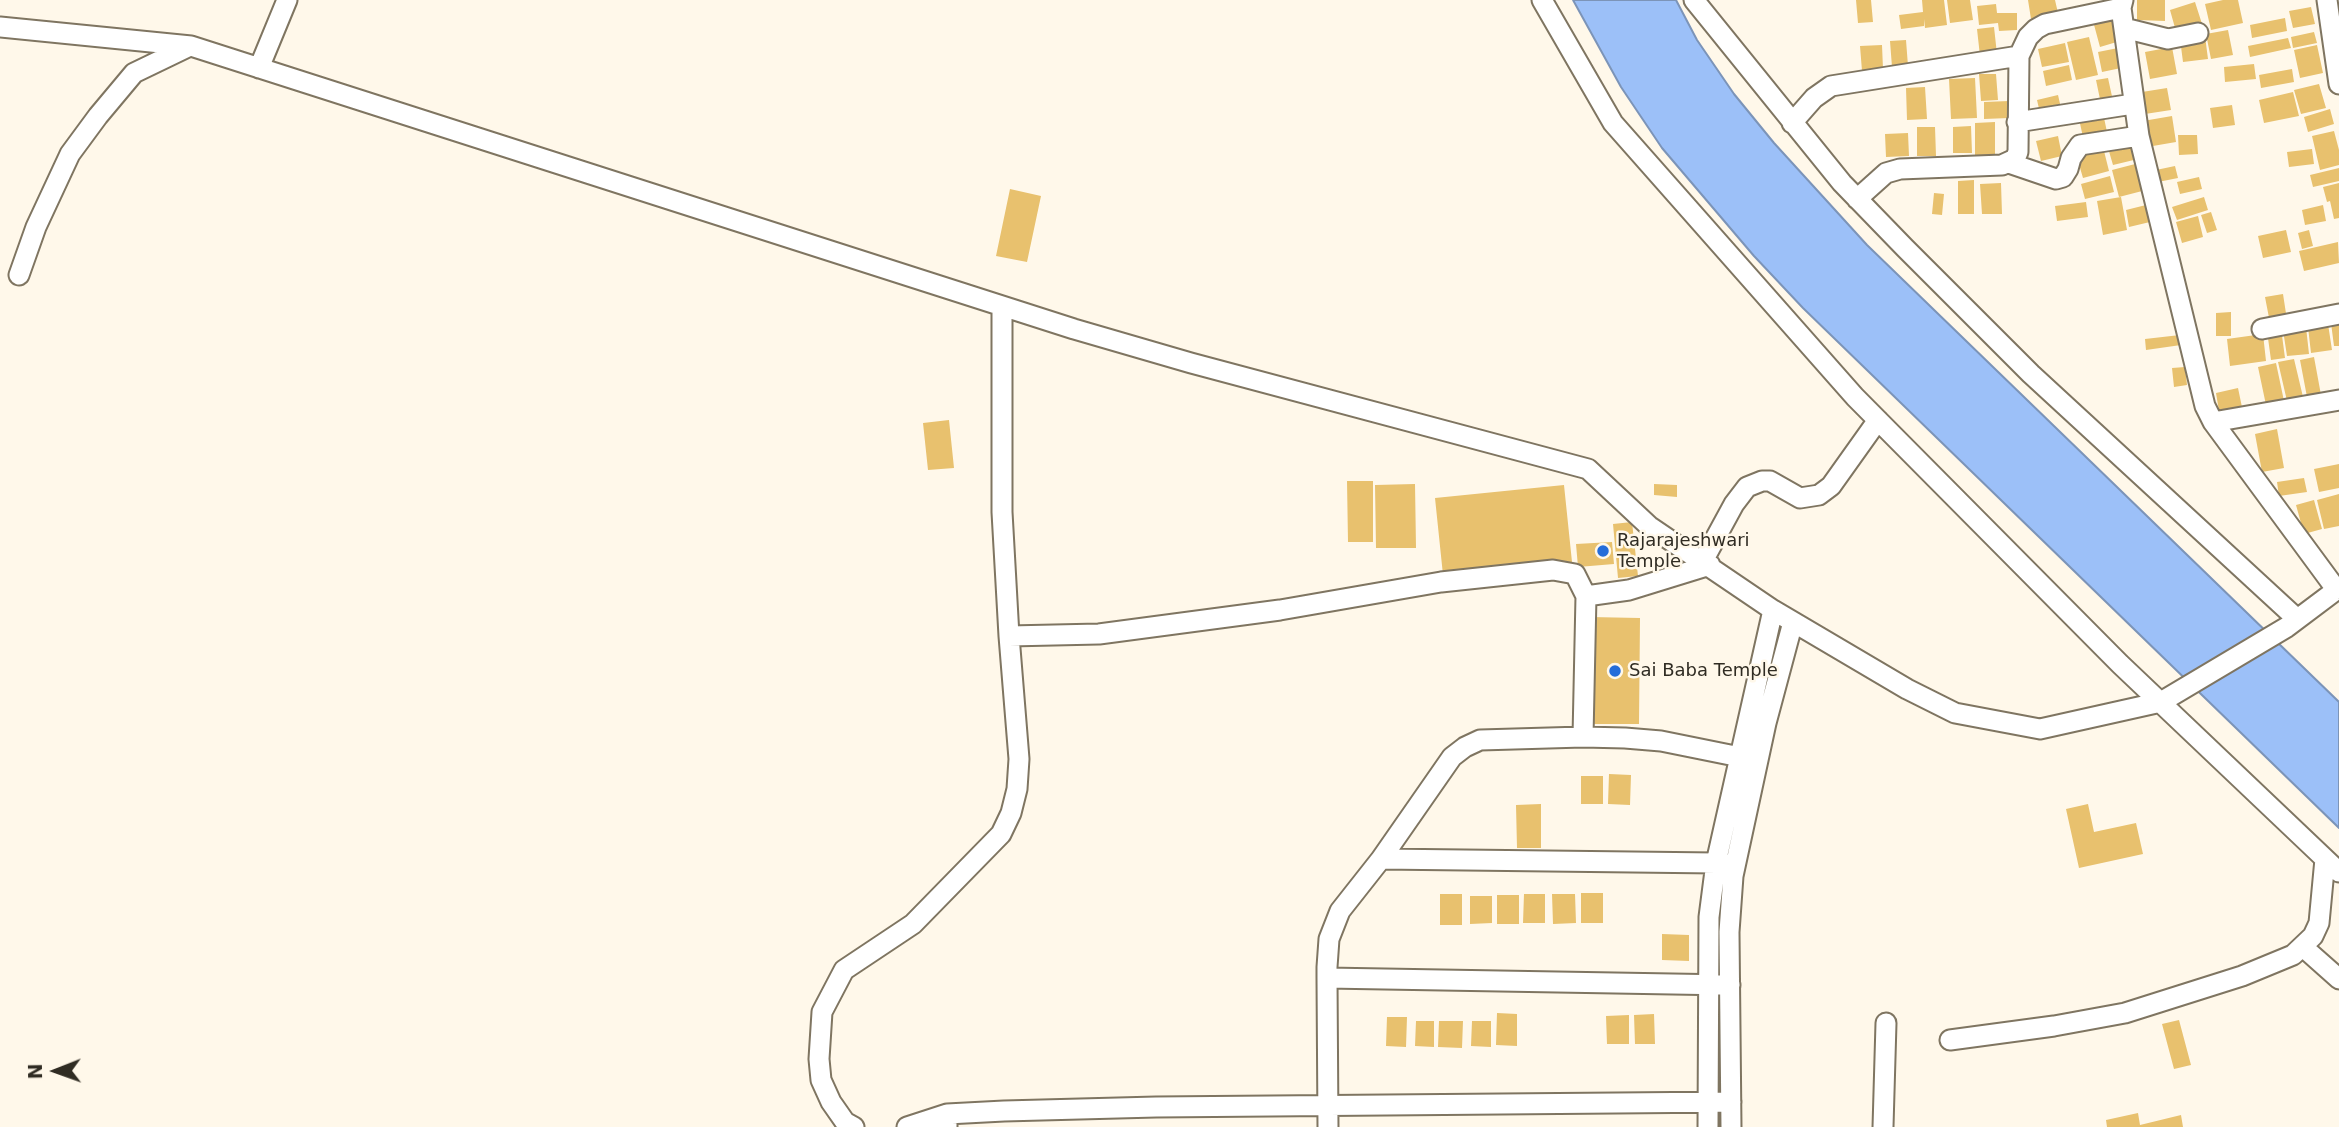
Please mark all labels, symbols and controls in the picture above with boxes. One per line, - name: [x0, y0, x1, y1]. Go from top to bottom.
- place label: Rajarajeshwari Temple: [1617, 530, 1750, 572]
- marker: Rajarajeshwari Temple: [1595, 543, 1611, 559]
- place label: Sai Baba Temple: [1629, 660, 1778, 682]
- marker: Sai Baba Temple: [1607, 663, 1623, 679]
- north arrow: [21, 1036, 91, 1106]
- text: N: [24, 1063, 46, 1080]

